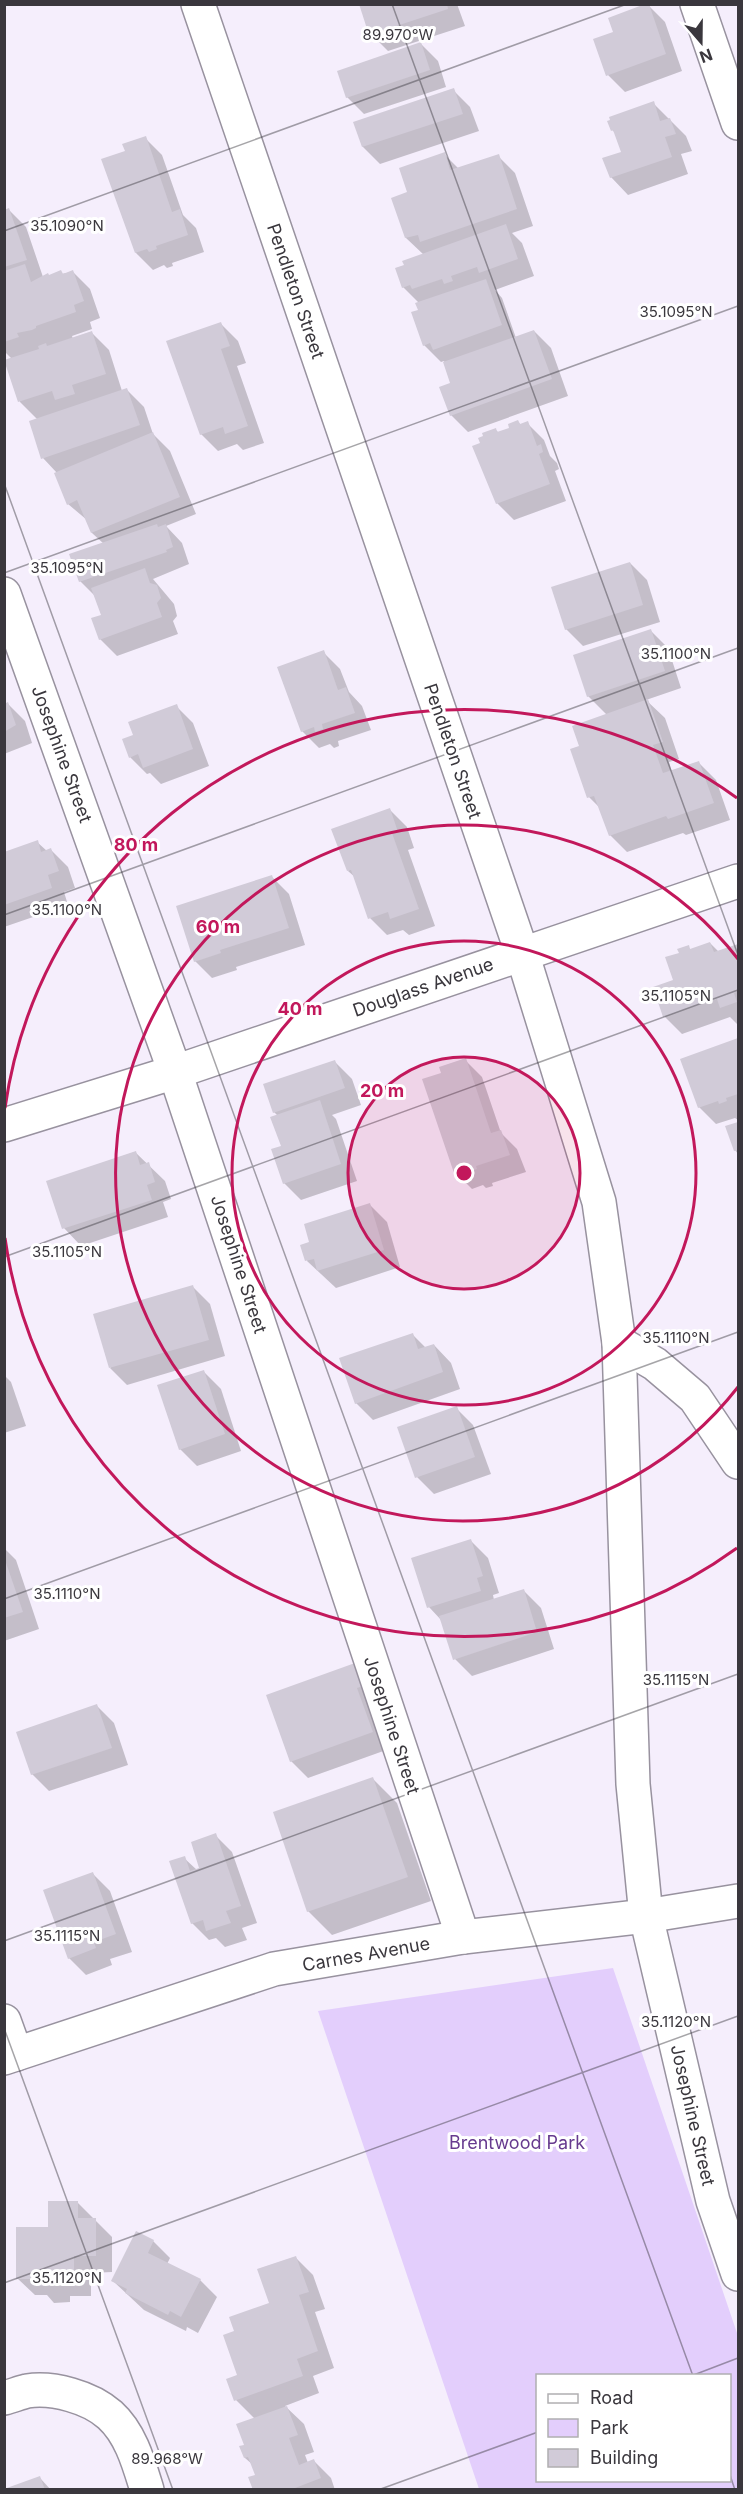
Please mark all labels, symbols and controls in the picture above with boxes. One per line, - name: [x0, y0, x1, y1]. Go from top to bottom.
- north arrow: [671, 12, 731, 72]
- text: 89.970°W: [363, 25, 434, 44]
- text: N: [697, 45, 715, 68]
- text: 35.1090°N: [30, 216, 104, 235]
- street label: Pendleton Street: [263, 221, 329, 361]
- text: 35.1095°N: [639, 302, 713, 321]
- text: 35.1095°N: [30, 558, 104, 577]
- text: 35.1100°N: [641, 644, 711, 663]
- street label: Pendleton Street: [420, 681, 486, 821]
- street label: Josephine Street: [27, 683, 97, 825]
- text: 80 m: [114, 834, 158, 855]
- text: 35.1100°N: [32, 900, 102, 919]
- text: 60 m: [196, 916, 240, 937]
- street label: Douglass Avenue: [350, 953, 496, 1021]
- text: 35.1105°N: [641, 986, 711, 1005]
- text: 40 m: [278, 998, 323, 1019]
- text: 20 m: [360, 1080, 404, 1101]
- centre of rings: [454, 1163, 474, 1183]
- street label: Josephine Street: [207, 1192, 271, 1336]
- text: 35.1105°N: [32, 1242, 102, 1261]
- text: 35.1110°N: [643, 1328, 709, 1347]
- text: 35.1110°N: [34, 1584, 100, 1603]
- street label: Josephine Street: [360, 1653, 424, 1797]
- text: 35.1115°N: [643, 1670, 709, 1689]
- text: 35.1115°N: [34, 1926, 100, 1945]
- street label: Carnes Avenue: [301, 1932, 431, 1976]
- text: 35.1120°N: [641, 2012, 711, 2031]
- street label: Josephine Street: [667, 2042, 719, 2188]
- park label: Brentwood Park: [449, 2132, 585, 2153]
- text: 35.1120°N: [32, 2268, 102, 2287]
- legend: [536, 2374, 731, 2482]
- text: Road: [590, 2387, 633, 2408]
- text: Park: [590, 2417, 629, 2438]
- text: Building: [590, 2447, 658, 2468]
- text: 89.968°W: [131, 2449, 203, 2468]

